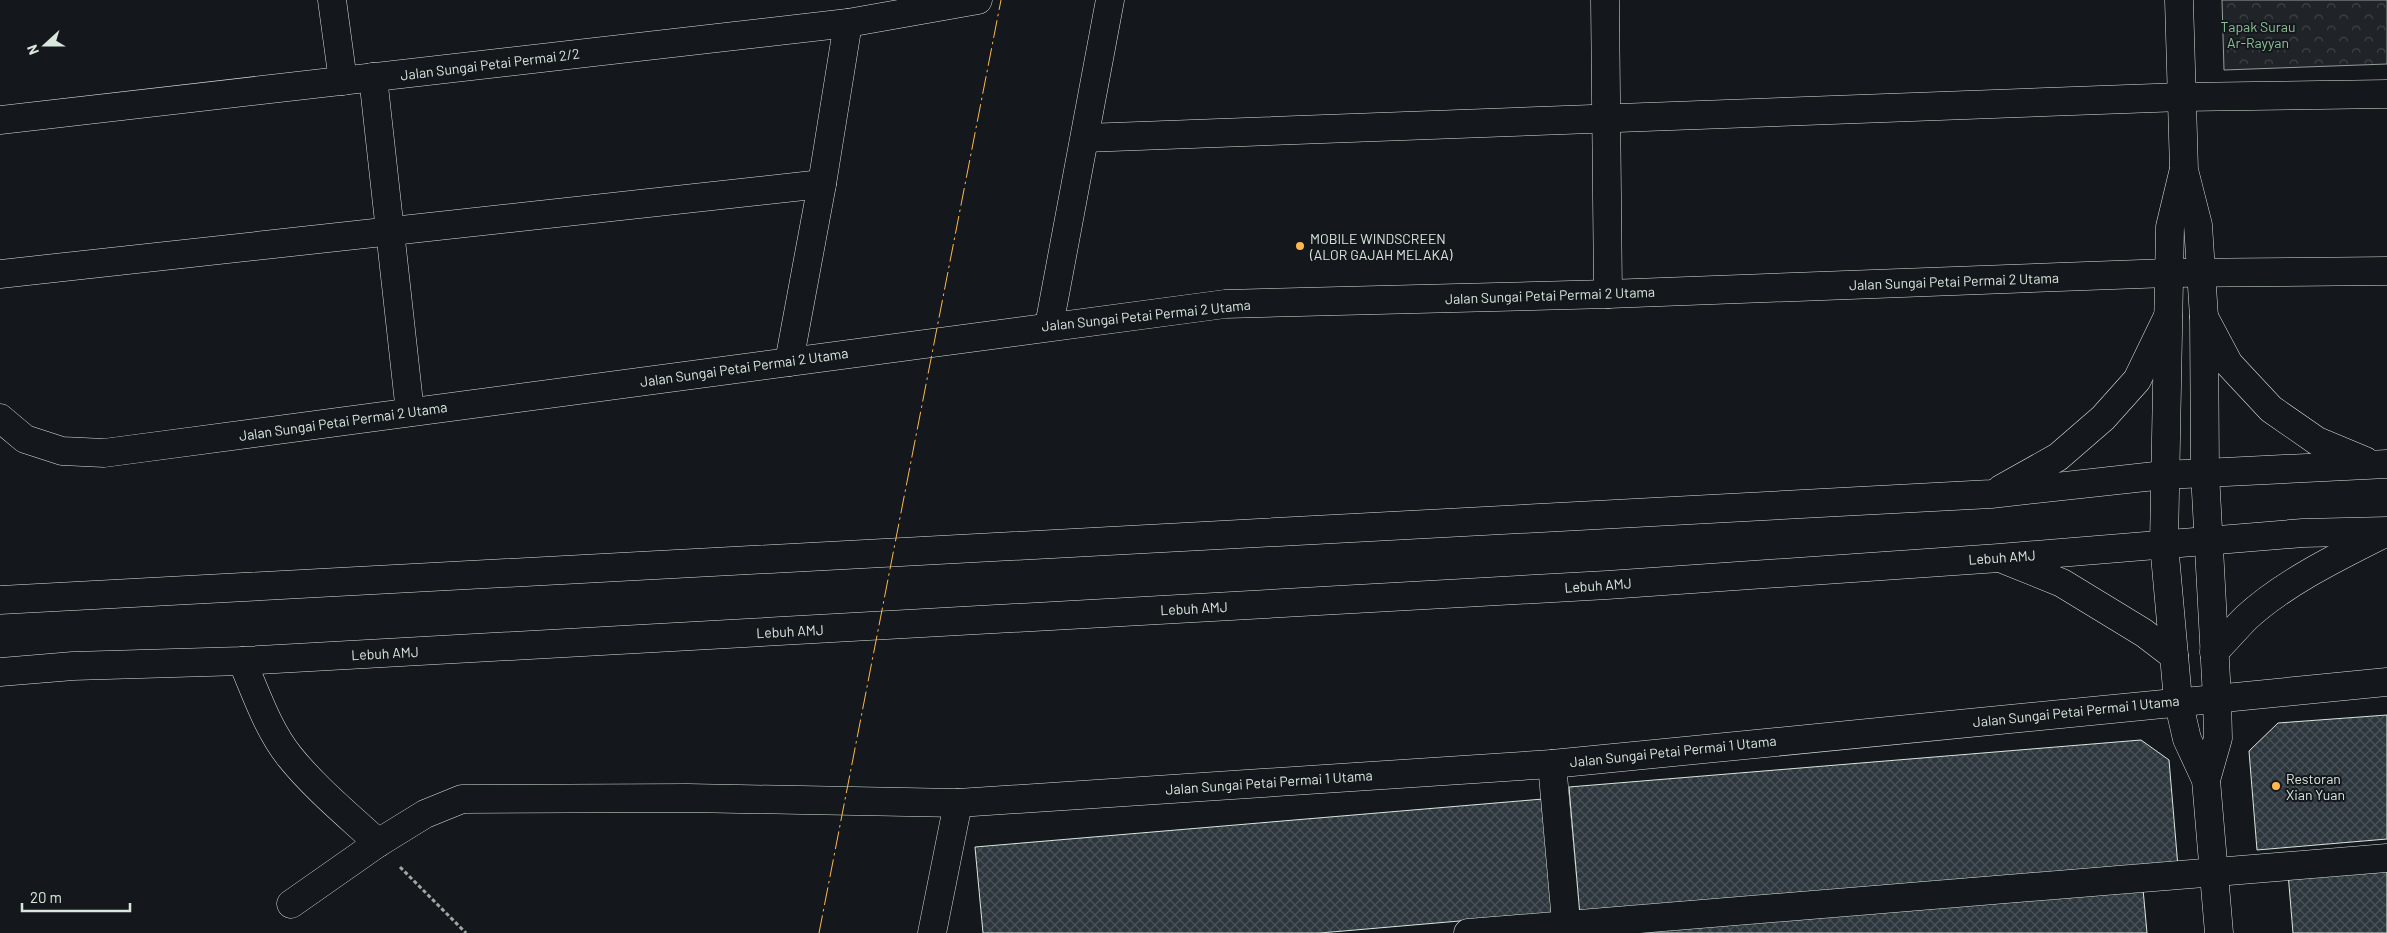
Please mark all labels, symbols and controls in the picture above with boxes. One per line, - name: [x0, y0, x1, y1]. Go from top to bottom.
- park label: Tapak Surau Ar-Rayyan: [2220, 18, 2296, 51]
- north arrow: [20, 20, 70, 70]
- text: N: [23, 42, 42, 57]
- street label: Jalan Sungai Petai Permai 2/2: [399, 45, 581, 83]
- place label: MOBILE WINDSCREEN (ALOR GAJAH MELAKA): [1309, 230, 1453, 263]
- marker: MOBILE WINDSCREEN (ALOR GAJAH MELAKA): [1294, 240, 1306, 252]
- street label: Jalan Sungai Petai Permai 2 Utama: [1849, 269, 2059, 293]
- street label: Jalan Sungai Petai Permai 2 Utama: [1445, 283, 1655, 307]
- street label: Jalan Sungai Petai Permai 2 Utama: [1041, 296, 1251, 334]
- street label: Jalan Sungai Petai Permai 2 Utama: [639, 344, 849, 390]
- street label: Jalan Sungai Petai Permai 2 Utama: [238, 398, 448, 444]
- street label: Lebuh AMJ: [1968, 546, 2036, 568]
- street label: Lebuh AMJ: [1564, 574, 1632, 596]
- street label: Lebuh AMJ: [1160, 598, 1228, 618]
- street label: Lebuh AMJ: [756, 621, 824, 641]
- street label: Lebuh AMJ: [351, 643, 419, 663]
- street label: Jalan Sungai Petai Permai 1 Utama: [1972, 692, 2180, 730]
- street label: Jalan Sungai Petai Permai 1 Utama: [1569, 732, 1777, 770]
- street label: Jalan Sungai Petai Permai 1 Utama: [1165, 766, 1373, 798]
- place label: Restoran Xian Yuan: [2286, 770, 2345, 803]
- marker: Restoran Xian Yuan: [2270, 780, 2282, 792]
- scale bar: [22, 880, 130, 912]
- text: 20 m: [30, 888, 62, 906]

